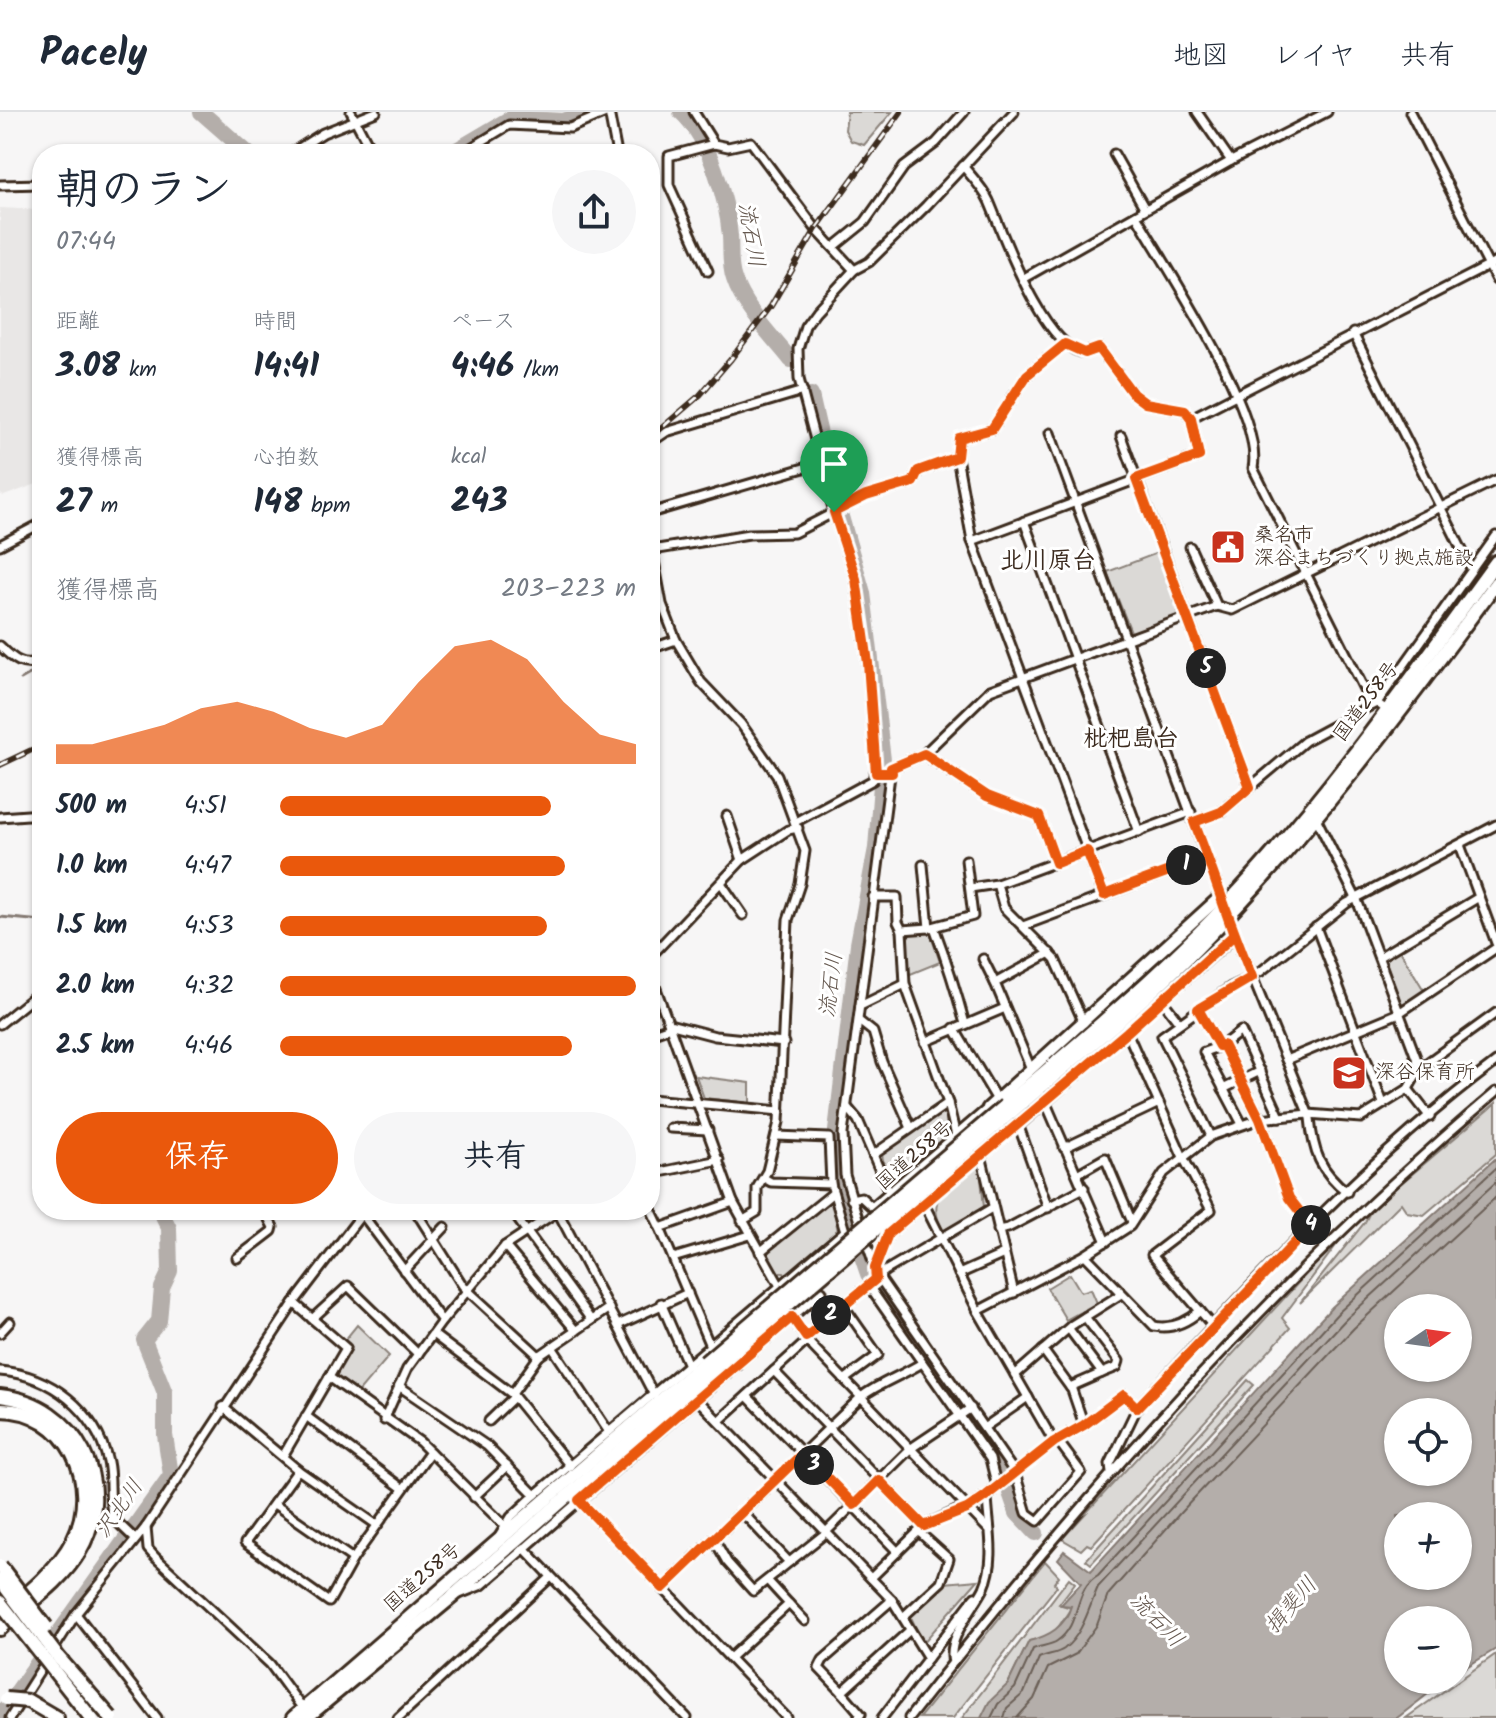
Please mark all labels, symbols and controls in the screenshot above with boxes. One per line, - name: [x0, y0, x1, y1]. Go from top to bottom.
- text: Pacely: [40, 25, 147, 85]
- text: 地図: [1173, 34, 1229, 79]
- text: レイヤ: [1273, 34, 1356, 79]
- text: 共有: [1400, 34, 1456, 79]
- text: 朝のラン: [56, 156, 232, 226]
- button: share: [552, 170, 636, 254]
- water label: 流石川: [727, 199, 773, 271]
- text: 07:44: [56, 221, 116, 263]
- text: 距離: [56, 305, 100, 340]
- text: 時間: [253, 305, 297, 340]
- text: ペース: [451, 305, 515, 340]
- text: 3.08: [56, 340, 120, 394]
- text: 14:41: [253, 340, 319, 394]
- text: 4:46: [451, 340, 515, 394]
- text: km: [120, 353, 157, 388]
- text: /km: [515, 353, 559, 388]
- pin: [800, 430, 868, 512]
- text: kcal: [451, 440, 486, 475]
- text: 獲得標高: [56, 441, 144, 476]
- text: 心拍数: [253, 441, 319, 476]
- icon: arrive: [812, 442, 856, 486]
- text: 243: [451, 475, 508, 529]
- text: 27: [56, 476, 92, 530]
- text: 148: [253, 476, 302, 530]
- text: m: [92, 489, 118, 524]
- text: bpm: [302, 489, 351, 524]
- place label: 桑名市 深谷まちづくり拠点施設: [1254, 520, 1474, 575]
- public building icon: 桑名市 深谷まちづくり拠点施設: [1209, 528, 1247, 566]
- district label: 北川原台: [1000, 542, 1096, 581]
- text: 203–223 m: [501, 568, 636, 610]
- text: 獲得標高: [56, 570, 160, 612]
- pin: 5: [1186, 648, 1226, 688]
- text: 5: [1200, 650, 1212, 685]
- street label: 国道258号: [1326, 655, 1408, 749]
- district label: 枇杷島台: [1083, 720, 1179, 759]
- text: 500 m: [56, 785, 127, 827]
- text: 4:51: [184, 785, 227, 827]
- text: 1.0 km: [56, 845, 127, 887]
- text: 4:47: [184, 845, 231, 887]
- pin: 1: [1166, 845, 1206, 885]
- text: 1: [1183, 847, 1189, 882]
- text: 1.5 km: [56, 905, 127, 947]
- text: 4:53: [184, 905, 234, 947]
- water label: 流石川: [811, 950, 853, 1020]
- text: 2.0 km: [56, 965, 135, 1007]
- text: 4:32: [184, 965, 235, 1007]
- text: 2.5 km: [56, 1025, 135, 1067]
- text: 4:46: [184, 1025, 234, 1067]
- school or university icon: 深谷保育所: [1330, 1054, 1368, 1092]
- place label: 深谷保育所: [1375, 1057, 1475, 1089]
- button: 保存: [56, 1112, 338, 1204]
- button: 共有: [354, 1112, 636, 1204]
- street label: 国道258号: [869, 1113, 961, 1199]
- pin: 4: [1291, 1205, 1331, 1245]
- text: 4: [1305, 1207, 1317, 1242]
- north arrow: [1384, 1294, 1472, 1382]
- map controls: [1384, 1294, 1472, 1694]
- pin: 2: [811, 1295, 851, 1335]
- text: 2: [825, 1297, 837, 1332]
- button: locate: [1384, 1398, 1472, 1486]
- pin: 3: [794, 1445, 834, 1485]
- text: 3: [808, 1447, 820, 1482]
- water label: 沢北川: [87, 1472, 153, 1546]
- button: +: [1384, 1502, 1472, 1590]
- street label: 国道258号: [377, 1535, 469, 1621]
- water label: 揖斐川: [1257, 1570, 1327, 1642]
- water label: 流石川: [1120, 1585, 1192, 1657]
- button: −: [1384, 1606, 1472, 1694]

